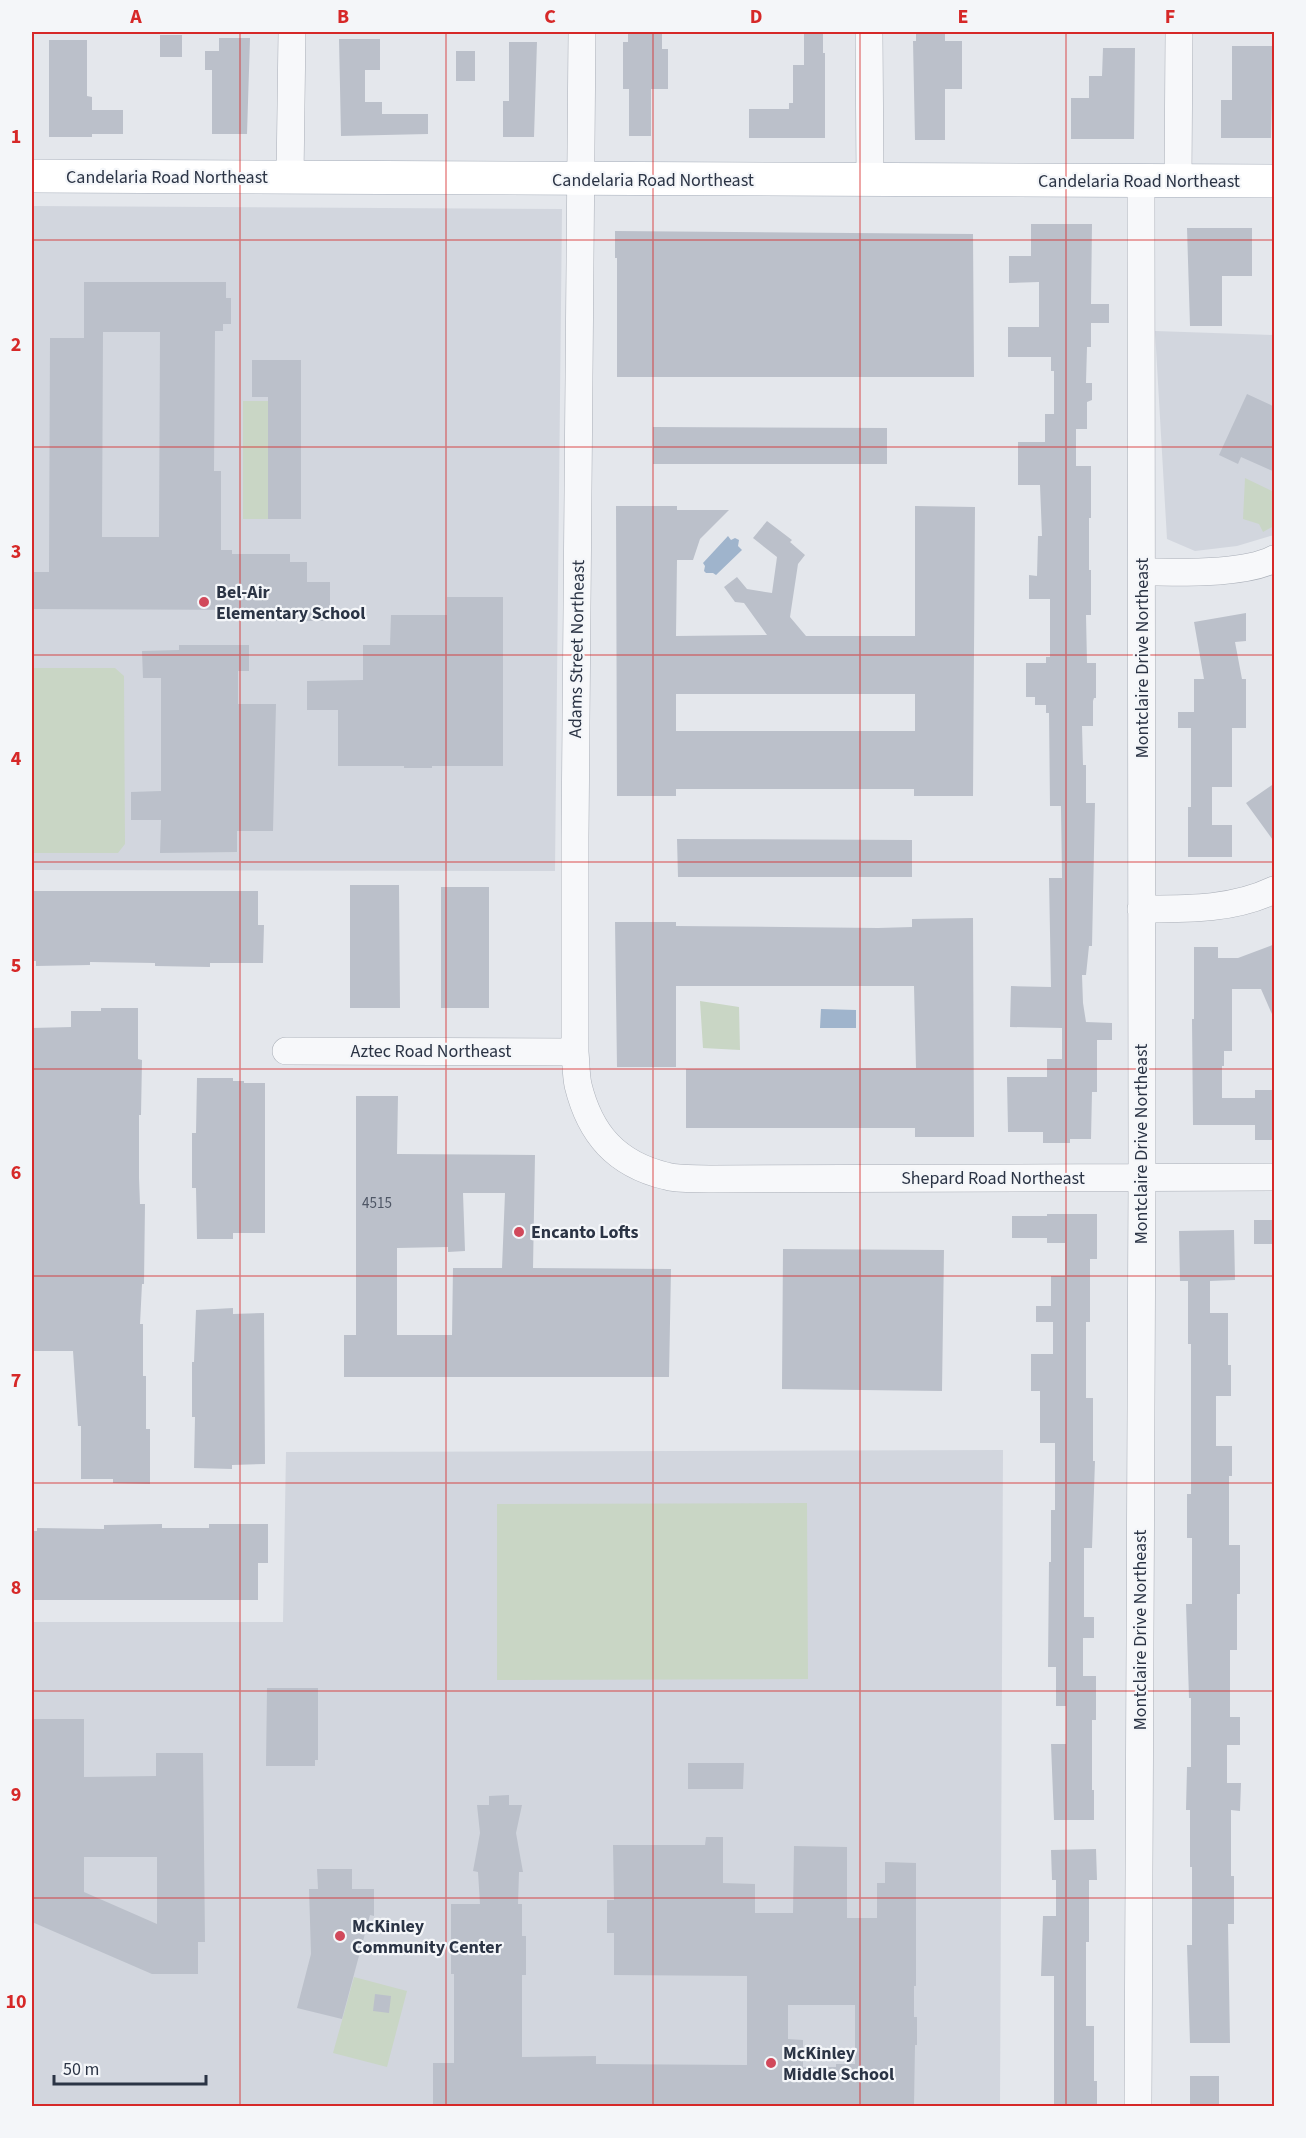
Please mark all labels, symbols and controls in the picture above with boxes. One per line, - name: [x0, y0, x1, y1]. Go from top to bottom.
- text: A: [129, 3, 142, 31]
- text: B: [337, 3, 349, 31]
- text: C: [544, 3, 556, 31]
- text: D: [750, 3, 762, 31]
- text: E: [958, 3, 968, 31]
- text: F: [1165, 3, 1175, 31]
- text: 1: [11, 123, 21, 151]
- street label: Candelaria Road Northeast: [66, 165, 268, 190]
- street label: Candelaria Road Northeast: [552, 168, 754, 193]
- street label: Candelaria Road Northeast: [1038, 169, 1240, 194]
- text: 2: [11, 331, 21, 359]
- text: 3: [11, 538, 21, 566]
- street label: Montclaire Drive Northeast: [1130, 558, 1155, 758]
- street label: Adams Street Northeast: [563, 560, 591, 738]
- place label: Bel-Air Elementary School: [216, 580, 366, 626]
- marker: Bel-Air Elementary School: [197, 595, 211, 609]
- text: 4: [11, 745, 22, 773]
- text: 5: [11, 952, 21, 980]
- street label: Aztec Road Northeast: [351, 1039, 511, 1064]
- street label: Montclaire Drive Northeast: [1129, 1044, 1154, 1244]
- text: 6: [11, 1159, 21, 1187]
- street label: Shepard Road Northeast: [901, 1166, 1085, 1191]
- house number: 4515: [362, 1193, 392, 1214]
- place label: Encanto Lofts: [531, 1220, 639, 1245]
- marker: Encanto Lofts: [512, 1225, 526, 1239]
- text: 7: [11, 1367, 21, 1395]
- street label: Montclaire Drive Northeast: [1128, 1530, 1153, 1730]
- text: 8: [11, 1574, 21, 1602]
- text: 9: [11, 1781, 21, 1809]
- place label: McKinley Community Center: [352, 1914, 503, 1960]
- marker: McKinley Community Center: [333, 1929, 347, 1943]
- text: 10: [5, 1988, 27, 2016]
- place label: McKinley Middle School: [783, 2041, 894, 2087]
- scale bar: [54, 2048, 206, 2086]
- marker: McKinley Middle School: [764, 2056, 778, 2070]
- text: 50 m: [63, 2057, 99, 2082]

